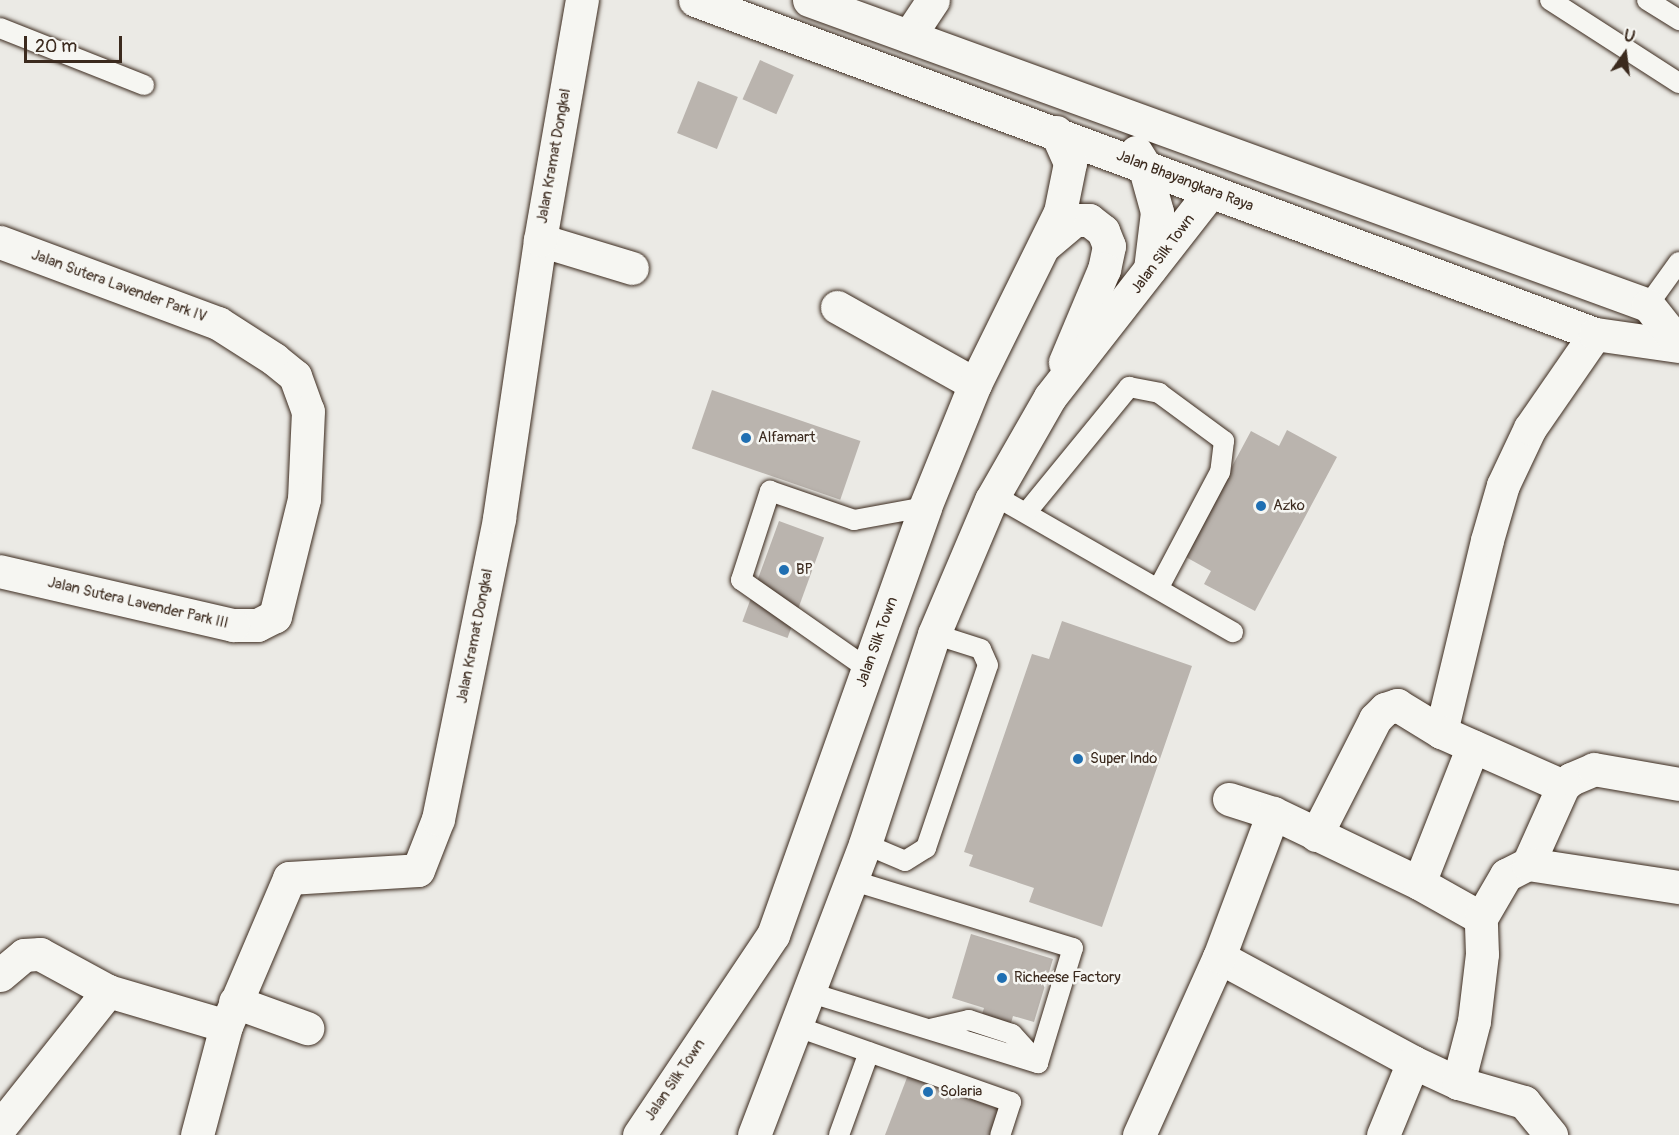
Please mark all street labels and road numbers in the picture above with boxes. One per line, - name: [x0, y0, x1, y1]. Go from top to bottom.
- street label: Jalan Kramat Dongkal: [533, 87, 575, 225]
- street label: Jalan Bhayangkara Raya: [1114, 147, 1256, 215]
- street label: Jalan Silk Town: [1127, 211, 1199, 297]
- street label: Jalan Sutera Lavender Park IV: [29, 246, 209, 326]
- street label: Jalan Kramat Dongkal: [453, 567, 497, 705]
- street label: Jalan Sutera Lavender Park III: [46, 573, 230, 633]
- street label: Jalan Silk Town: [852, 594, 902, 690]
- street label: Jalan Silk Town: [641, 1036, 709, 1124]

